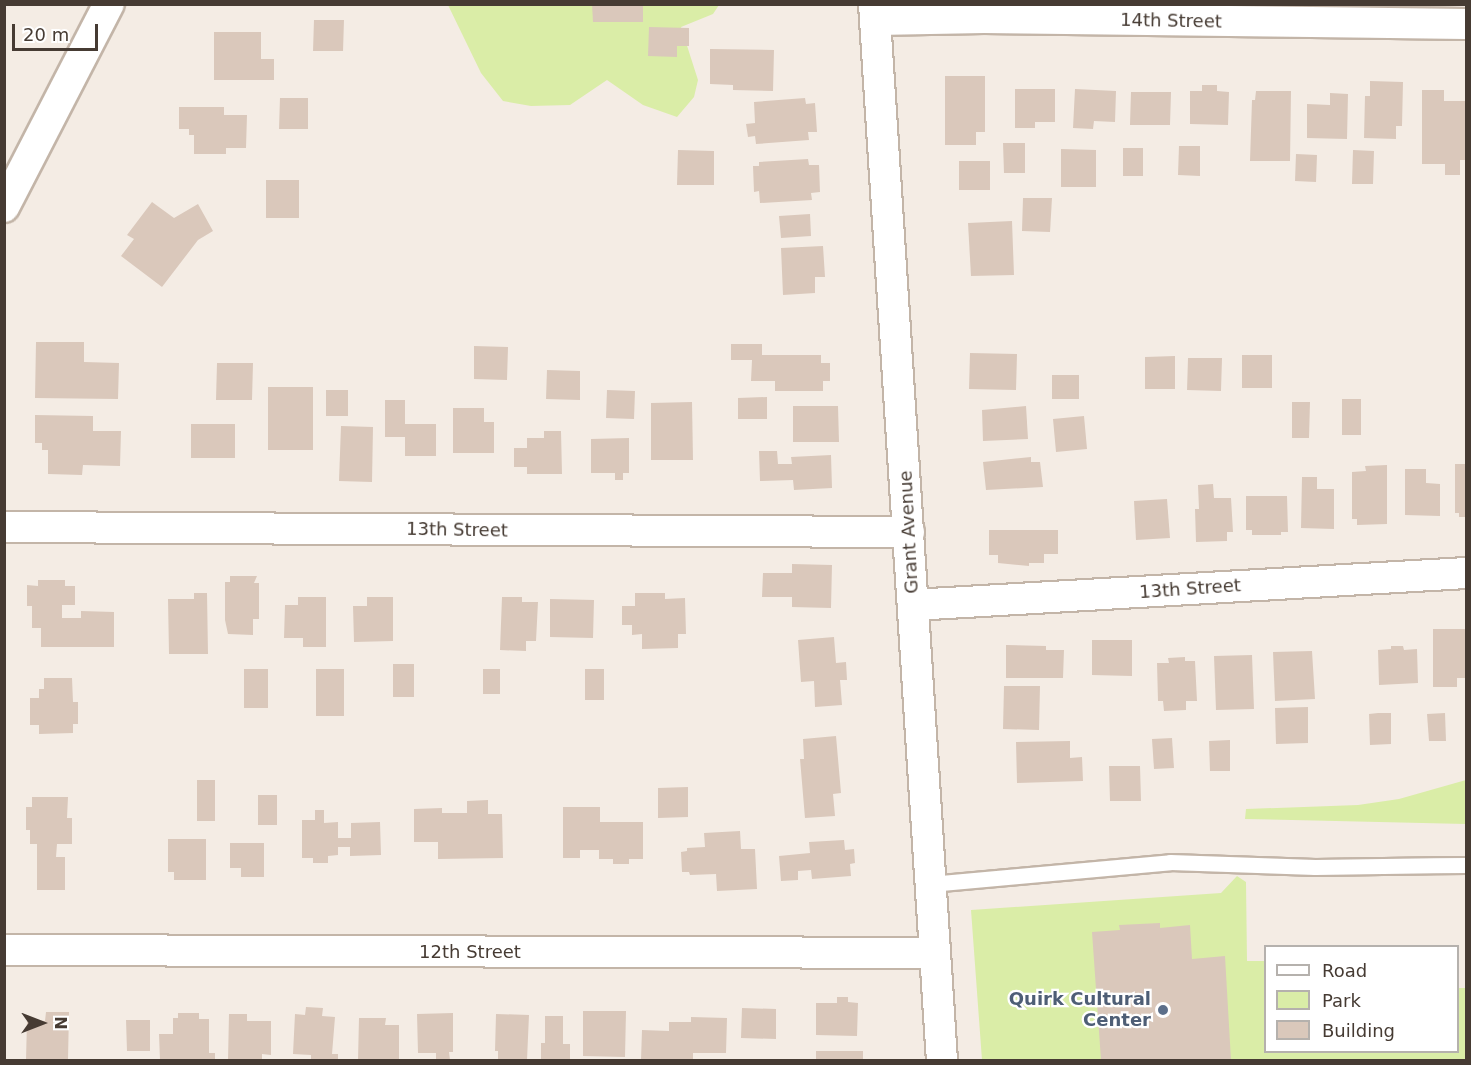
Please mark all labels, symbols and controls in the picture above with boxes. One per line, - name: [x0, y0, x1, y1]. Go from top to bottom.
- street label: 14th Street: [1120, 9, 1222, 33]
- scale bar: [15, 12, 100, 50]
- text: 20 m: [23, 24, 69, 45]
- street label: Grant Avenue: [895, 470, 923, 594]
- street label: 13th Street: [406, 518, 508, 542]
- street label: 13th Street: [1138, 575, 1242, 603]
- street label: 12th Street: [419, 941, 521, 963]
- legend: [1264, 945, 1459, 1053]
- text: Road: [1322, 960, 1367, 981]
- place label: Quirk Cultural Center: [1009, 989, 1151, 1032]
- text: Park: [1322, 990, 1361, 1011]
- north arrow: [12, 993, 72, 1053]
- marker: Quirk Cultural Center: [1156, 1003, 1170, 1017]
- text: N: [51, 1016, 70, 1030]
- text: Building: [1322, 1020, 1395, 1041]

